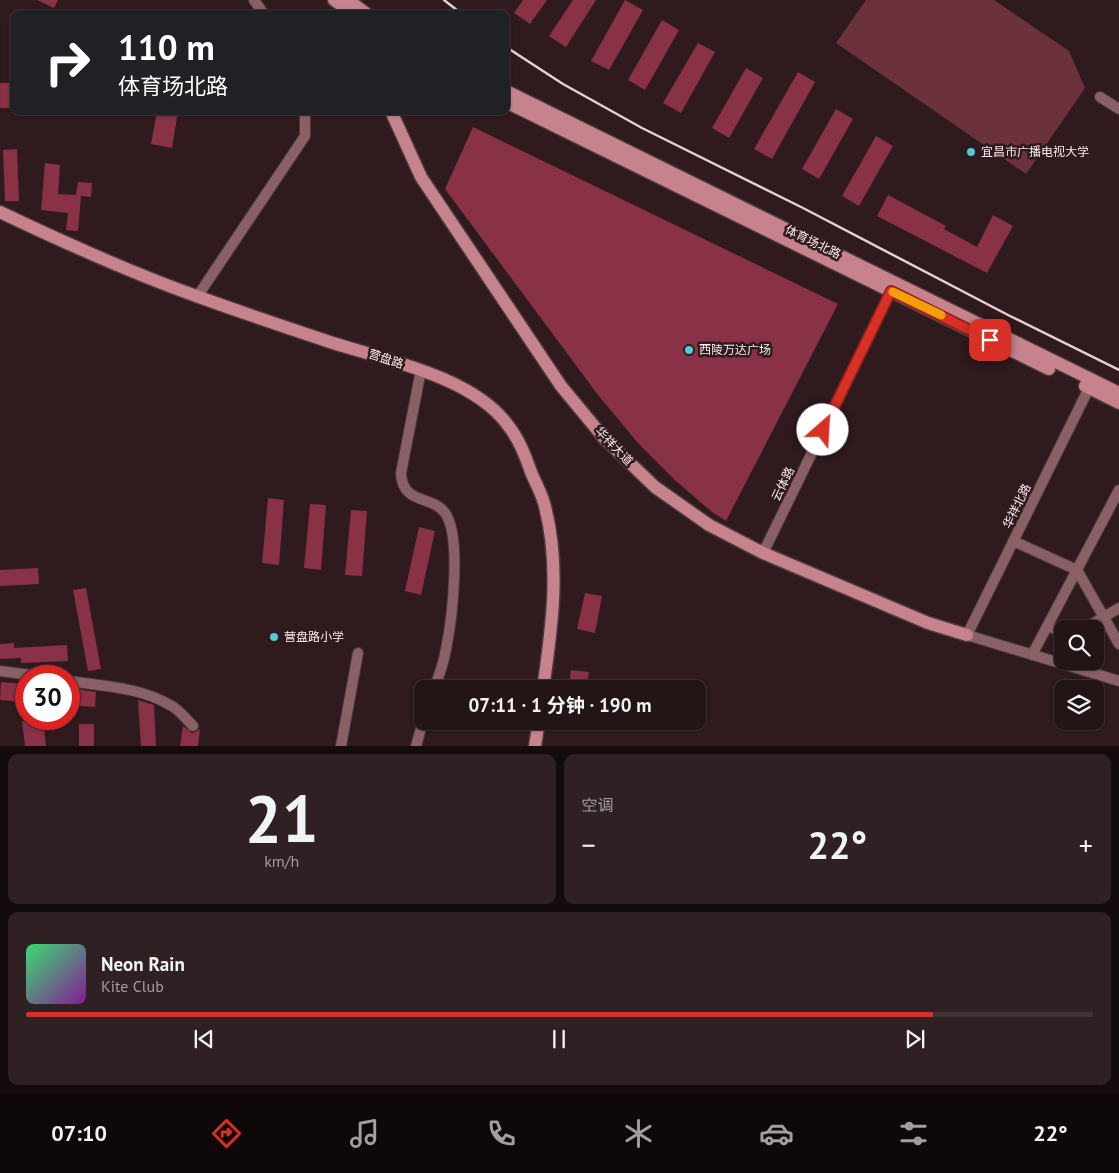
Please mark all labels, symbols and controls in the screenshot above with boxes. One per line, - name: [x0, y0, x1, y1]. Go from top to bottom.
- text: 110 m: [118, 24, 215, 70]
- icon: right: [35, 30, 100, 95]
- text: 体育场北路: [118, 72, 228, 100]
- place label: 宜昌市广播电视大学: [981, 144, 1089, 159]
- marker: 宜昌市广播电视大学: [965, 146, 977, 158]
- street label: 体育场北路: [783, 222, 843, 261]
- pin: [969, 319, 1011, 361]
- icon: arrive: [976, 326, 1004, 354]
- place label: 西陵万达广场: [699, 342, 771, 357]
- marker: 西陵万达广场: [683, 344, 695, 356]
- street label: 营盘路: [367, 346, 406, 371]
- position arrow: [796, 403, 848, 455]
- street label: 华祥大道: [592, 423, 636, 468]
- street label: 云体路: [768, 464, 797, 503]
- street label: 华祥北路: [999, 481, 1034, 531]
- map controls: [1054, 620, 1104, 730]
- button: search: [1054, 620, 1104, 670]
- place label: 营盘路小学: [284, 629, 344, 644]
- marker: 营盘路小学: [268, 631, 280, 643]
- speed limit sign: 30: [15, 665, 80, 730]
- button: layers: [1054, 680, 1104, 730]
- text: 07:11 · 1 分钟 · 190 m: [468, 693, 652, 717]
- text: 21: [245, 776, 319, 860]
- text: 空调: [582, 795, 614, 815]
- text: 22°: [807, 820, 867, 869]
- text: −: [582, 826, 596, 863]
- text: +: [1079, 826, 1093, 863]
- text: km/h: [264, 851, 299, 871]
- text: Neon Rain: [101, 952, 185, 976]
- text: Kite Club: [101, 976, 164, 996]
- icon: previous: [190, 1025, 218, 1053]
- icon: pause: [545, 1025, 573, 1053]
- icon: next: [901, 1025, 929, 1053]
- icon: directions: [209, 1116, 244, 1151]
- icon: music: [347, 1116, 382, 1151]
- icon: phone: [484, 1116, 519, 1151]
- icon: climate: [621, 1116, 656, 1151]
- icon: car: [759, 1116, 794, 1151]
- icon: filters: [896, 1116, 931, 1151]
- text: 07:10: [51, 1119, 107, 1147]
- text: 22°: [1033, 1119, 1068, 1147]

